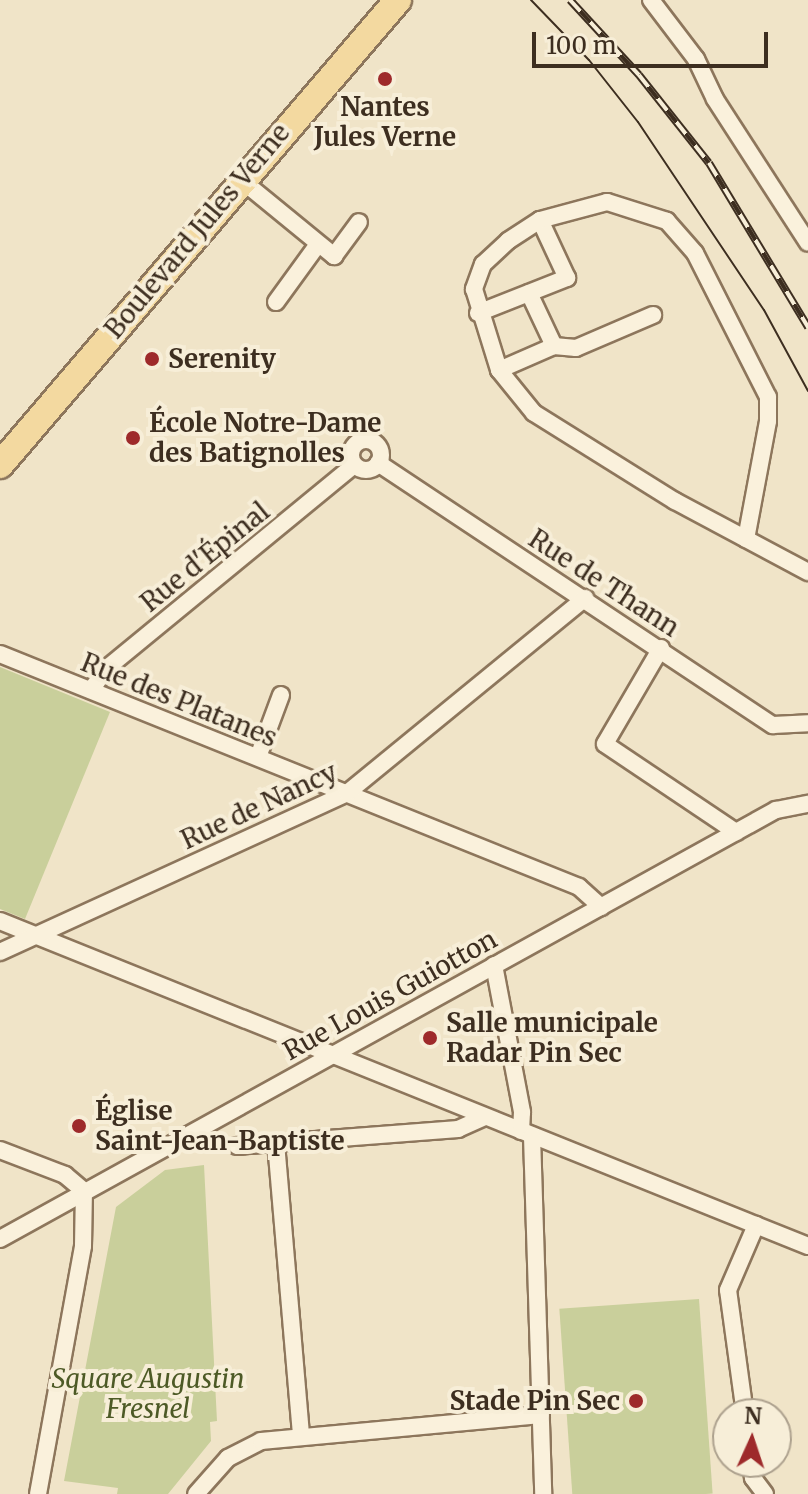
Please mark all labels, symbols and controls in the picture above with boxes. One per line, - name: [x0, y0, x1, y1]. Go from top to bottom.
- scale bar: [536, 16, 772, 66]
- text: 100 m: [546, 30, 616, 61]
- marker: Nantes Jules Verne: [376, 70, 394, 88]
- place label: Nantes Jules Verne: [314, 91, 456, 152]
- street label: Boulevard Jules Verne: [98, 117, 296, 345]
- place label: Serenity: [168, 343, 276, 375]
- marker: Serenity: [143, 350, 161, 368]
- place label: École Notre-Dame des Batignolles: [149, 407, 381, 468]
- marker: École Notre-Dame des Batignolles: [124, 429, 142, 447]
- street label: Rue d'Épinal: [134, 496, 276, 618]
- street label: Rue de Thann: [523, 523, 685, 643]
- street label: Rue des Platanes: [77, 646, 281, 754]
- street label: Rue de Nancy: [176, 756, 342, 856]
- street label: Rue Louis Guiotton: [278, 923, 502, 1067]
- place label: Salle municipale Radar Pin Sec: [446, 1007, 658, 1068]
- marker: Salle municipale Radar Pin Sec: [421, 1029, 439, 1047]
- place label: Église Saint-Jean-Baptiste: [95, 1095, 344, 1156]
- marker: Église Saint-Jean-Baptiste: [70, 1117, 88, 1135]
- park label: Square Augustin Fresnel: [51, 1363, 245, 1424]
- place label: Stade Pin Sec: [449, 1385, 620, 1417]
- marker: Stade Pin Sec: [627, 1392, 645, 1410]
- north arrow: [712, 1398, 792, 1478]
- text: N: [744, 1402, 763, 1430]

